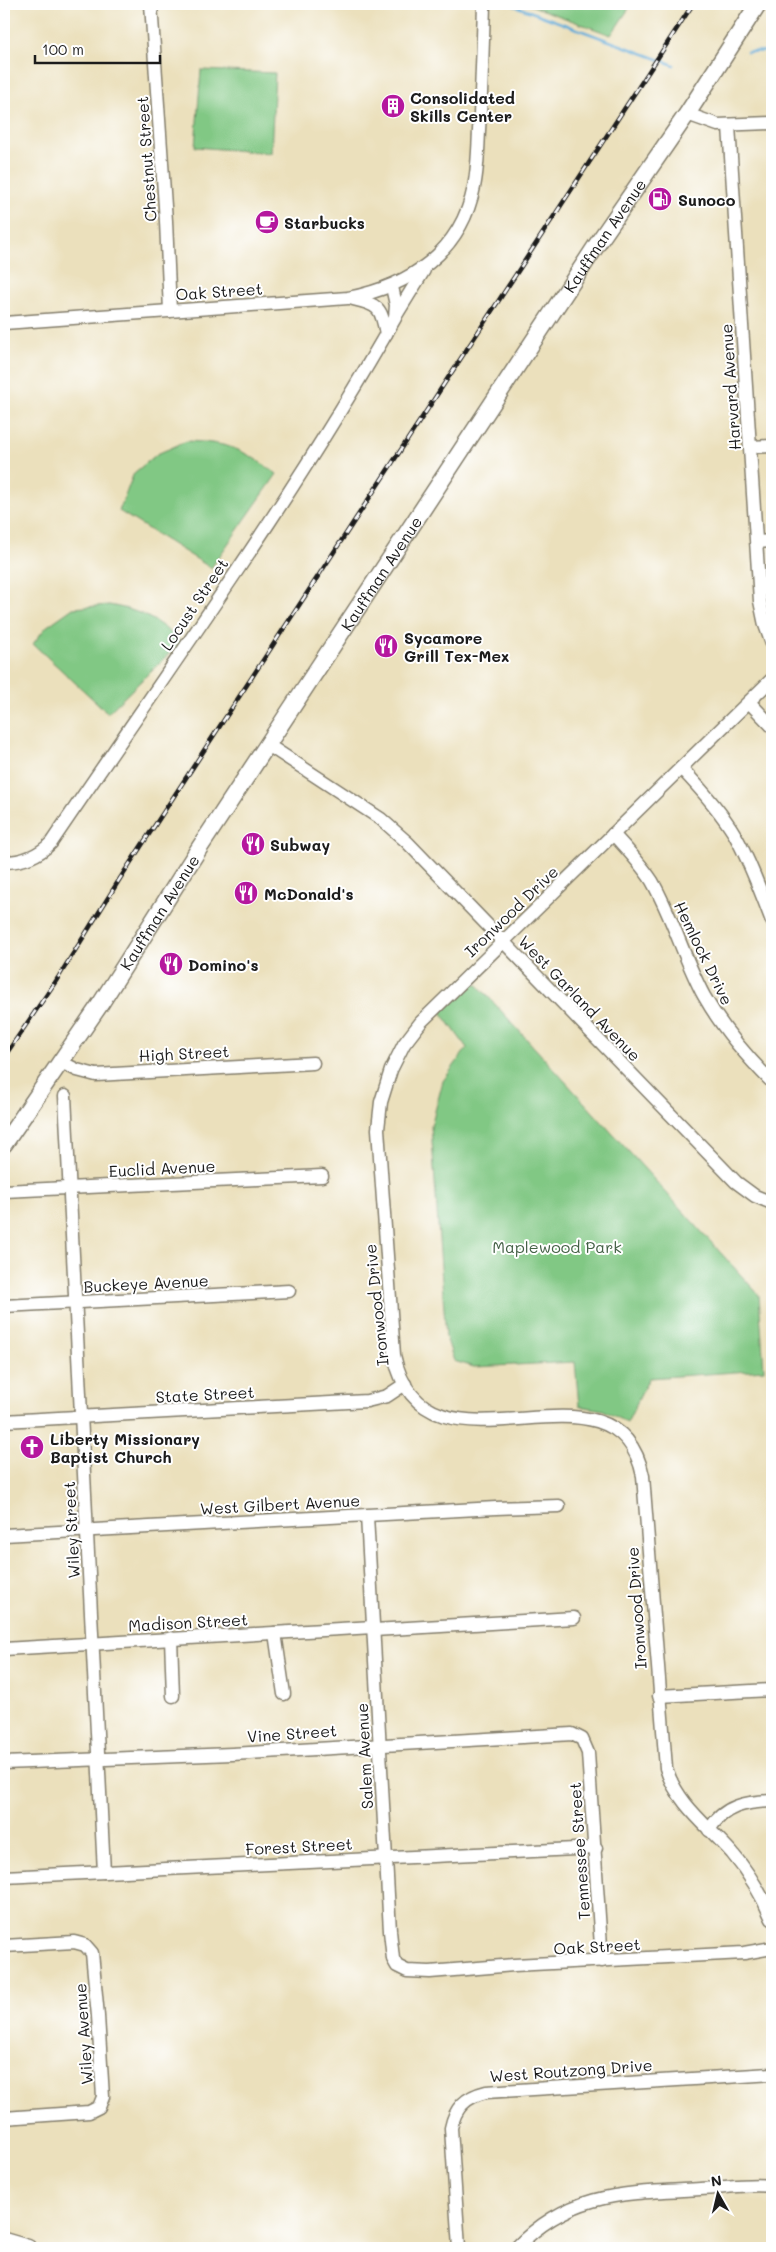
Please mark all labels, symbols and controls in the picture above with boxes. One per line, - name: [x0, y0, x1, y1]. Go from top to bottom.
- scale bar: [35, 32, 160, 64]
- text: 100 m: [42, 39, 84, 59]
- place label: Consolidated Skills Center: [410, 87, 515, 126]
- building icon: Consolidated Skills Center: [380, 93, 406, 119]
- street label: Chestnut Street: [131, 95, 161, 223]
- street label: Kauffman Avenue: [558, 174, 650, 296]
- fuel station icon: Sunoco: [647, 186, 673, 212]
- place label: Sunoco: [678, 189, 736, 210]
- cafe icon: Starbucks: [254, 209, 280, 235]
- place label: Starbucks: [284, 212, 365, 233]
- street label: Oak Street: [175, 277, 263, 305]
- street label: Harvard Avenue: [715, 323, 745, 451]
- street label: Kauffman Avenue: [335, 512, 426, 634]
- street label: Locust Street: [155, 554, 233, 654]
- place label: Sycamore Grill Tex-Mex: [404, 627, 510, 666]
- restaurant icon: Sycamore Grill Tex-Mex: [373, 633, 399, 659]
- restaurant icon: Subway: [240, 831, 266, 857]
- place label: Subway: [270, 834, 331, 855]
- street label: Kauffman Avenue: [114, 850, 203, 974]
- street label: Ironwood Drive: [460, 861, 562, 961]
- restaurant icon: McDonald's: [233, 880, 259, 906]
- place label: McDonald's: [264, 883, 354, 904]
- street label: Hemlock Drive: [670, 898, 738, 1008]
- street label: West Garland Avenue: [514, 931, 646, 1065]
- restaurant icon: Domino's: [158, 951, 184, 977]
- place label: Domino's: [188, 954, 259, 975]
- street label: High Street: [138, 1040, 230, 1066]
- street label: Euclid Avenue: [108, 1155, 216, 1181]
- park label: Maplewood Park: [492, 1236, 622, 1257]
- street label: Ironwood Drive: [359, 1243, 393, 1367]
- street label: Buckeye Avenue: [83, 1269, 209, 1297]
- street label: State Street: [155, 1381, 255, 1407]
- place label: Liberty Missionary Baptist Church: [50, 1428, 200, 1467]
- church icon: Liberty Missionary Baptist Church: [19, 1434, 45, 1460]
- street label: Wiley Street: [58, 1481, 84, 1579]
- street label: West Gilbert Avenue: [199, 1489, 361, 1519]
- street label: Ironwood Drive: [621, 1546, 651, 1670]
- street label: Madison Street: [128, 1608, 248, 1636]
- street label: Salem Avenue: [351, 1702, 377, 1810]
- street label: Vine Street: [246, 1719, 338, 1747]
- street label: Tennessee Street: [564, 1782, 594, 1920]
- street label: Forest Street: [245, 1833, 353, 1859]
- street label: Oak Street: [553, 1933, 641, 1959]
- street label: Wiley Avenue: [69, 1983, 97, 2085]
- street label: West Routzong Drive: [489, 2054, 653, 2086]
- north arrow: [694, 2170, 744, 2220]
- text: N: [710, 2170, 723, 2191]

